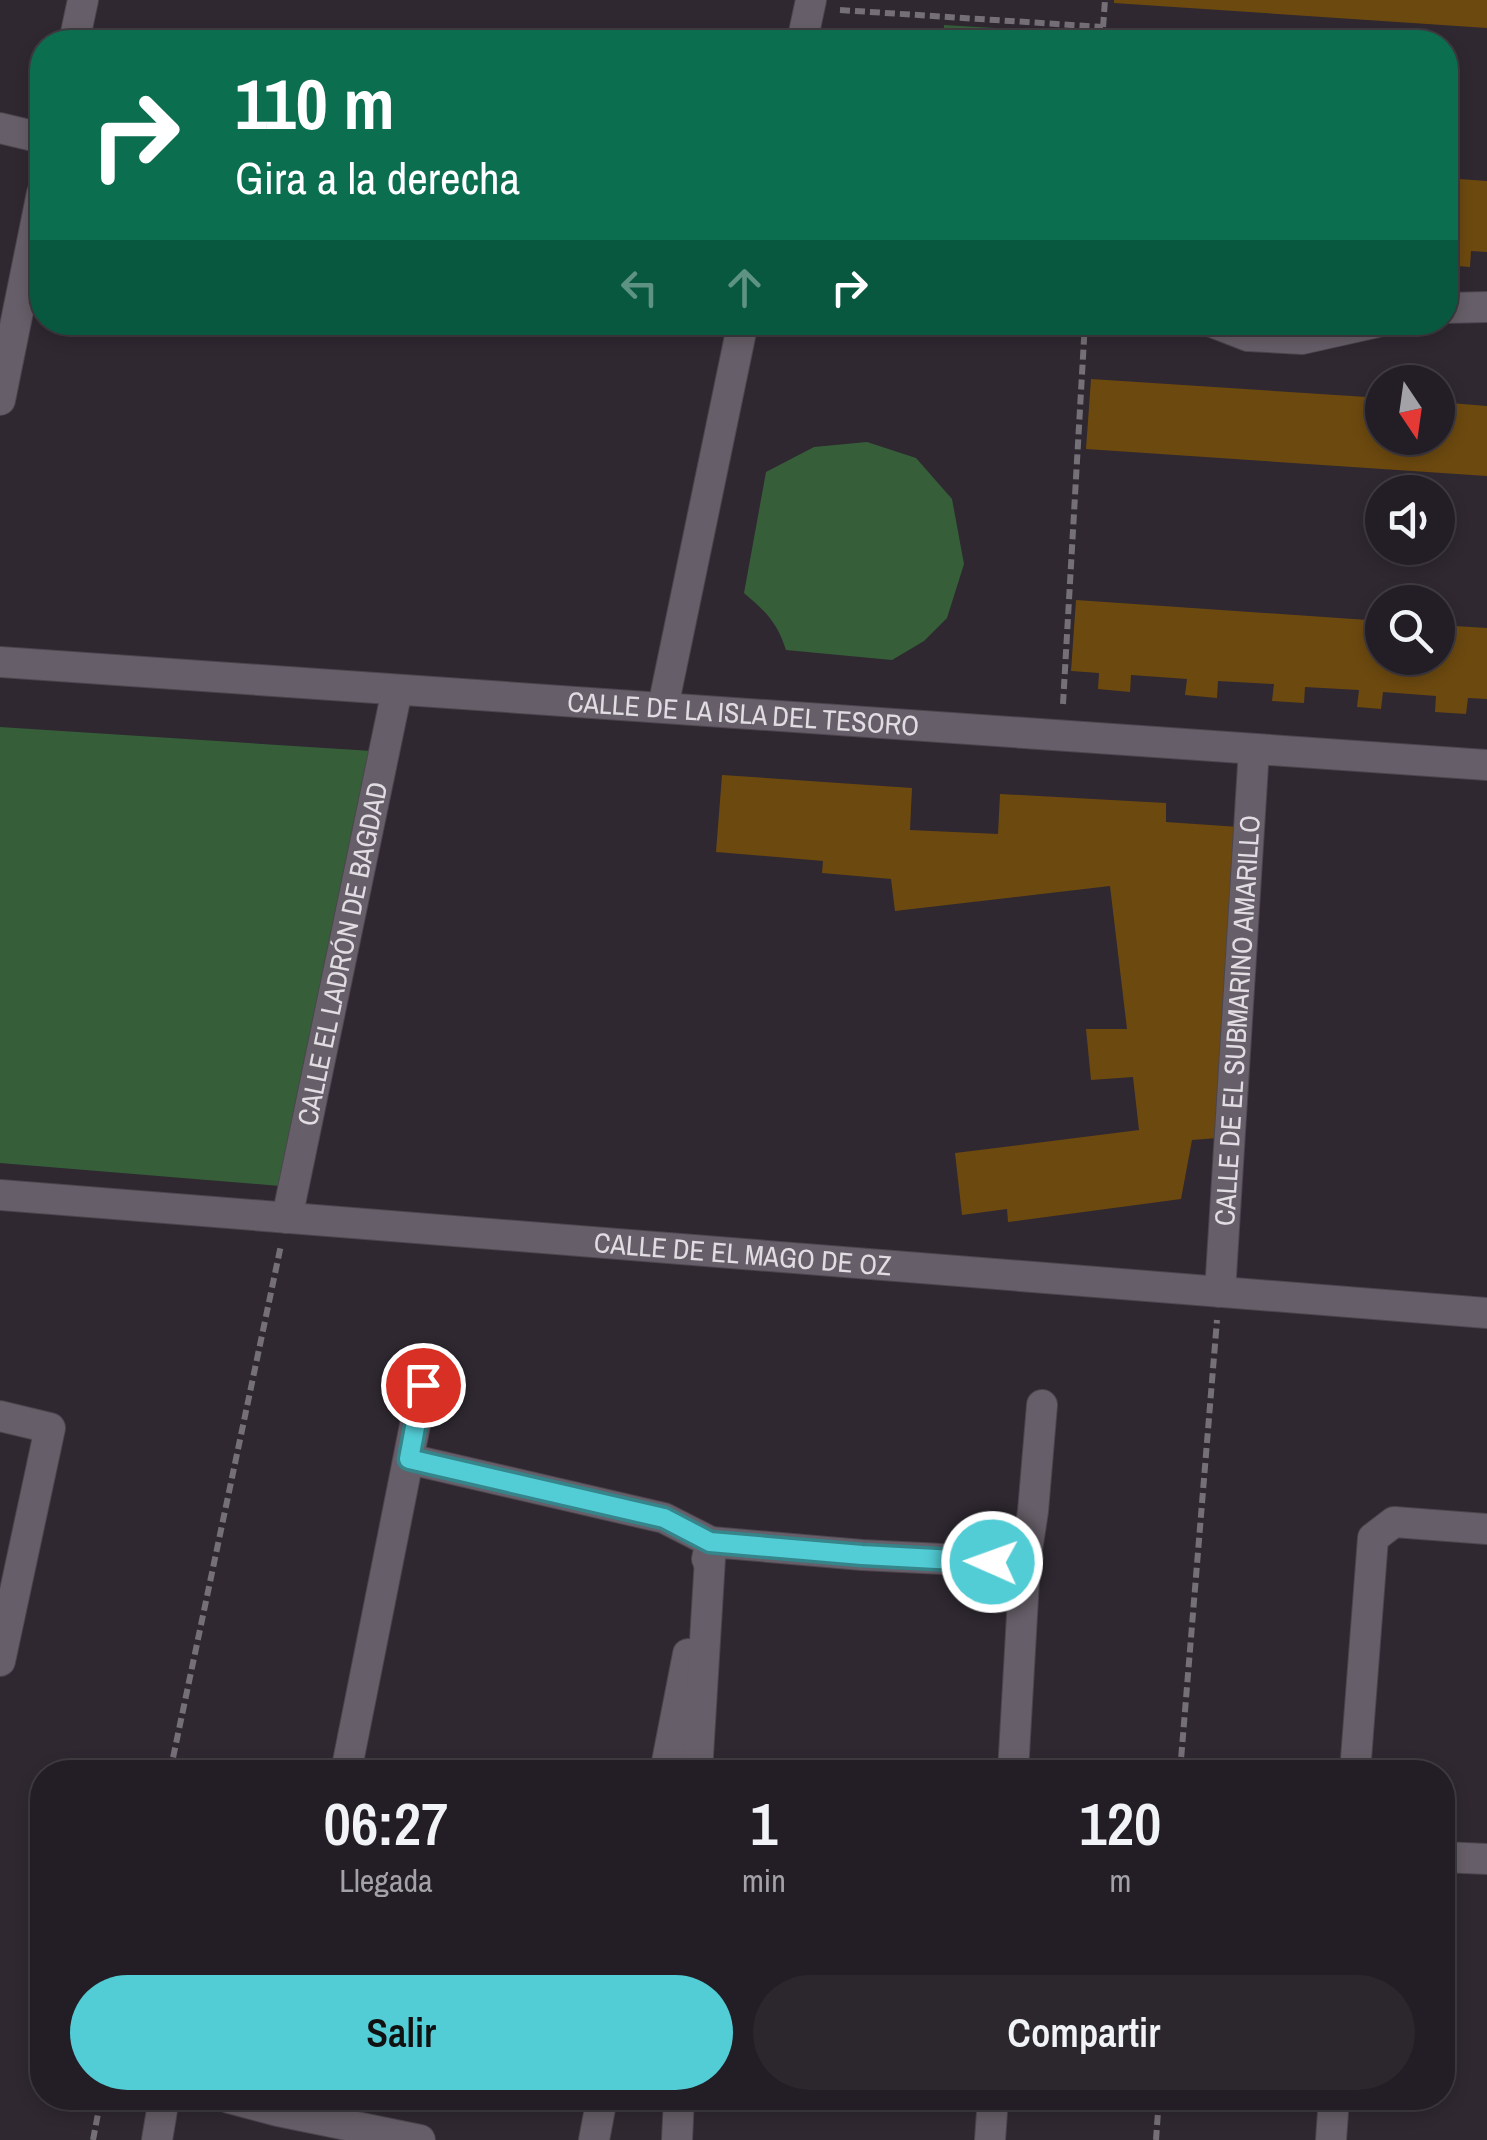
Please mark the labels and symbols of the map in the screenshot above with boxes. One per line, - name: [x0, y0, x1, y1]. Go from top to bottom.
- north arrow: [1365, 365, 1455, 455]
- street label: CALLE DE LA ISLA DEL TESORO: [566, 682, 920, 745]
- street label: CALLE EL LADRÓN DE BAGDAD: [288, 778, 396, 1129]
- street label: CALLE DE EL SUBMARINO AMARILLO: [1205, 814, 1269, 1227]
- street label: CALLE DE EL MAGO DE OZ: [593, 1223, 893, 1285]
- pin: [381, 1343, 466, 1428]
- position arrow: [940, 1510, 1044, 1614]

